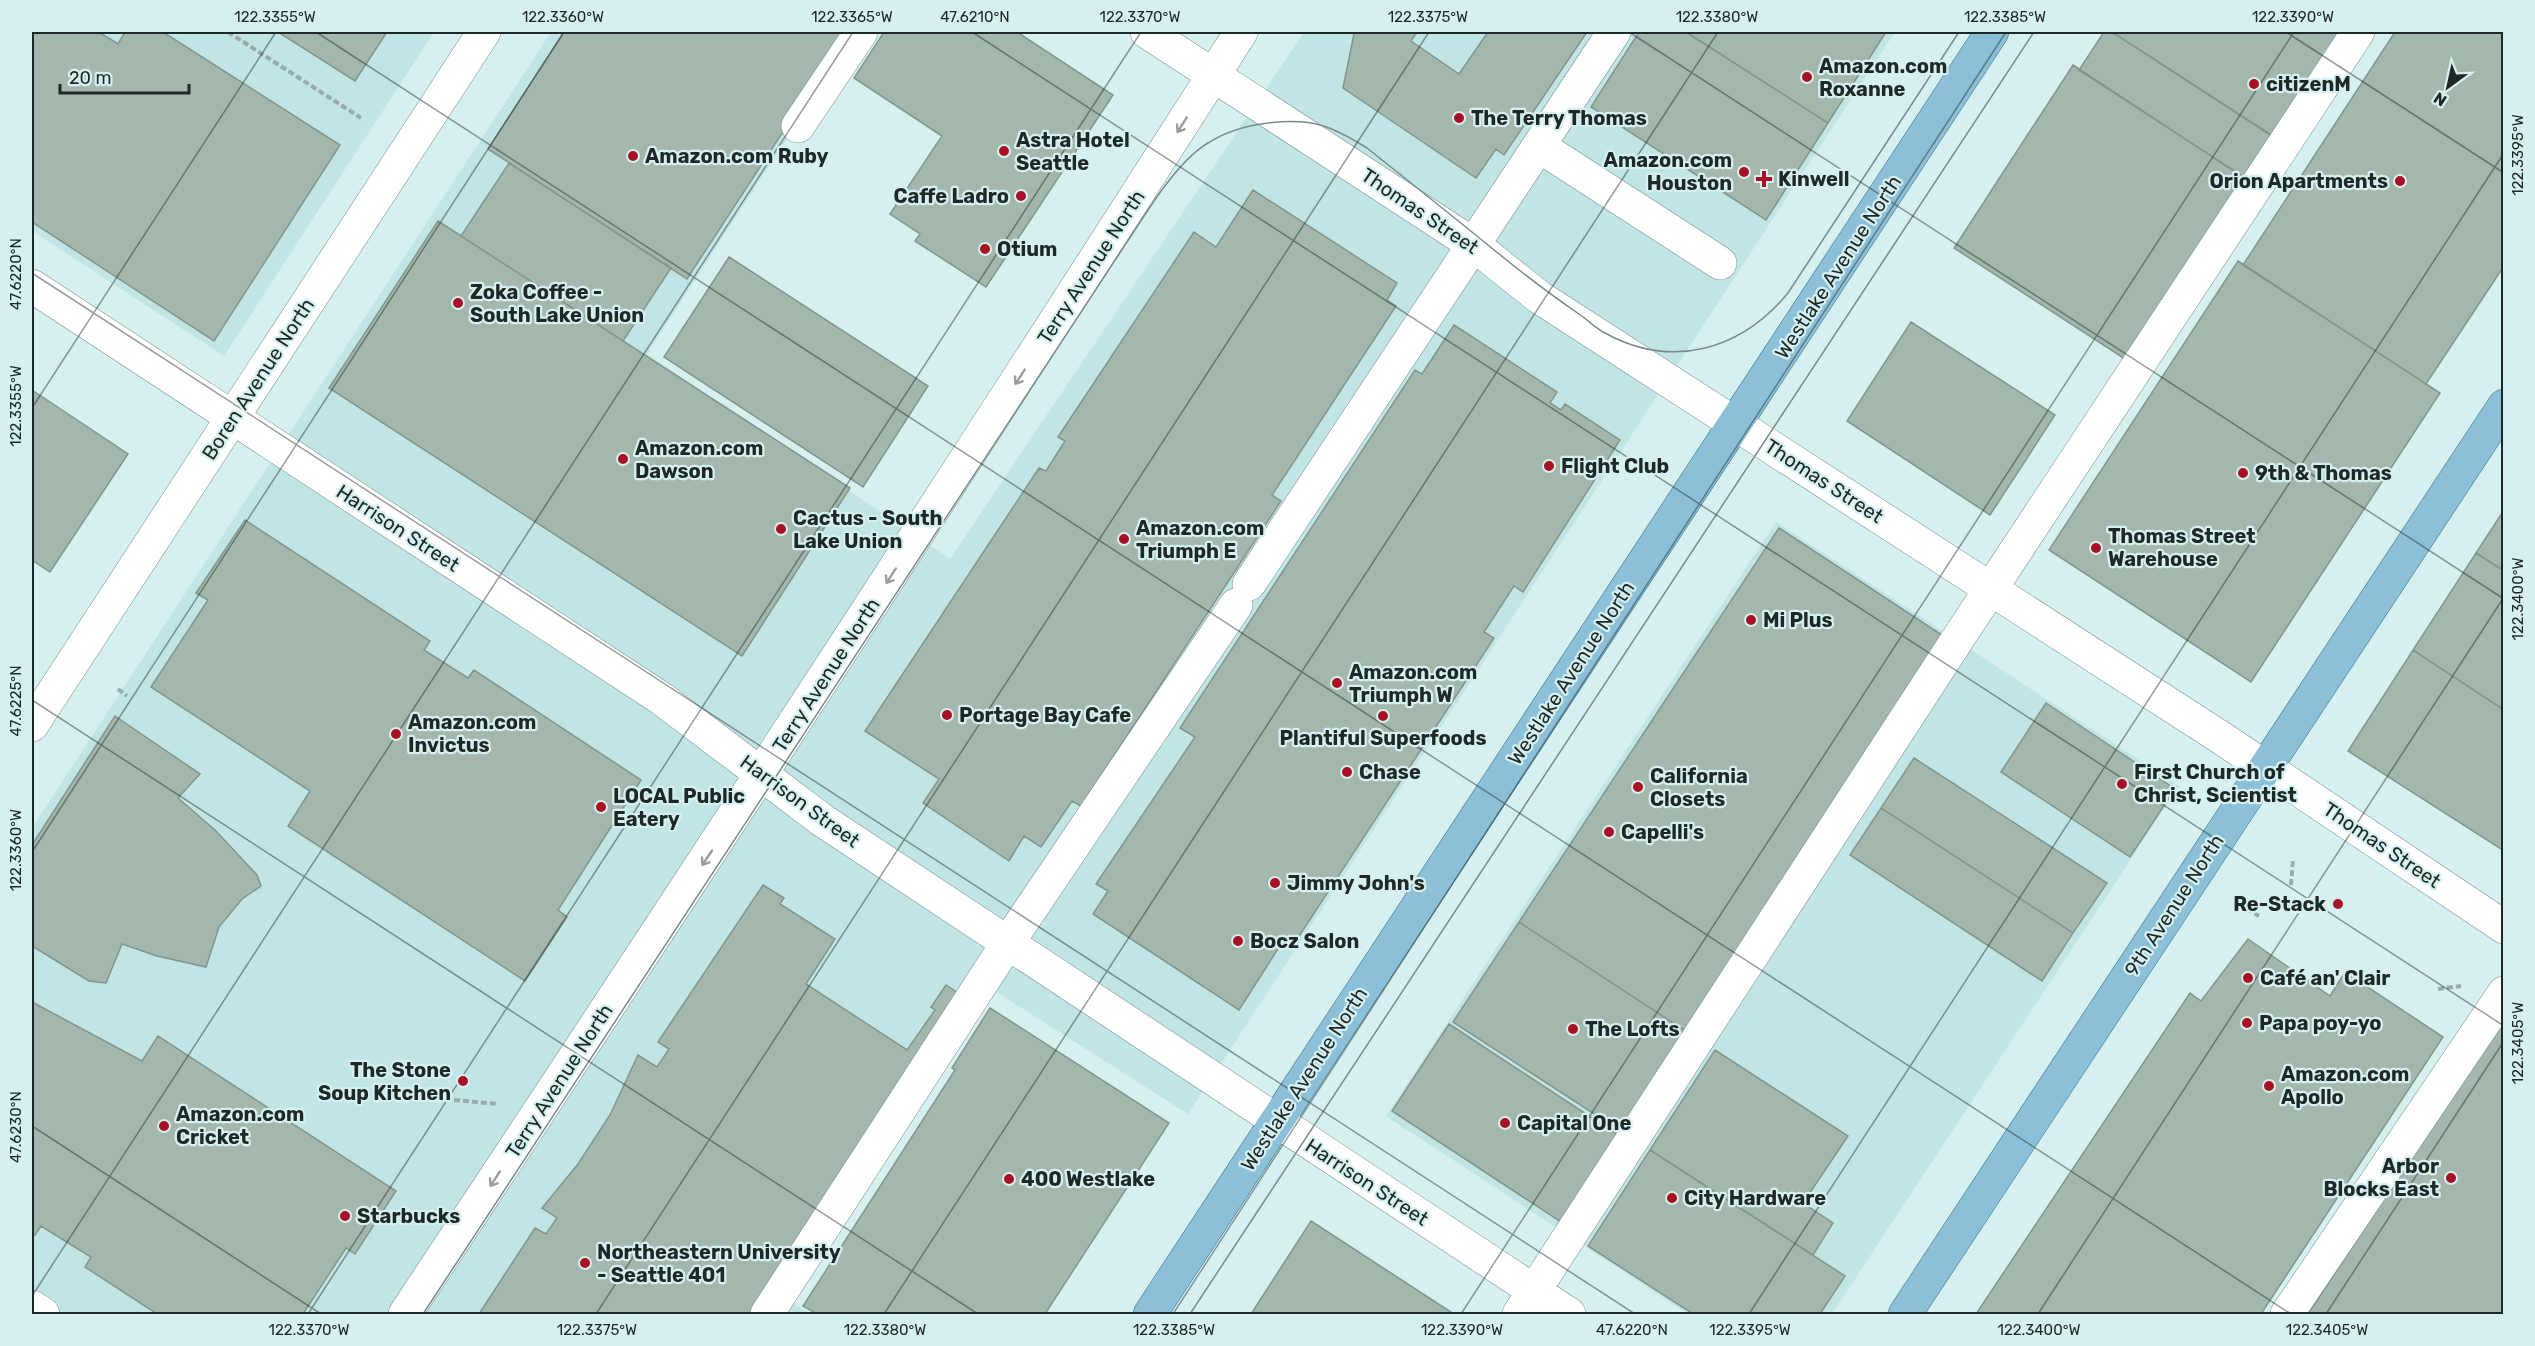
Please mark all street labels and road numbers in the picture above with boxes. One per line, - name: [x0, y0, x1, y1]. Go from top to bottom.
- street label: Thomas Street: [1357, 163, 1483, 259]
- street label: Westlake Avenue North: [1770, 171, 1906, 363]
- street label: Terry Avenue North: [1032, 185, 1150, 349]
- street label: Boren Avenue North: [197, 294, 319, 464]
- street label: Thomas Street: [1760, 434, 1888, 528]
- street label: Harrison Street: [332, 479, 464, 577]
- street label: Westlake Avenue North: [1503, 577, 1639, 769]
- street label: Terry Avenue North: [767, 593, 885, 757]
- street label: Harrison Street: [736, 750, 865, 853]
- street label: Thomas Street: [2319, 797, 2445, 893]
- street label: 9th Avenue North: [2119, 830, 2229, 980]
- street label: Westlake Avenue North: [1236, 983, 1372, 1175]
- street label: Terry Avenue North: [500, 999, 618, 1163]
- street label: Harrison Street: [1301, 1133, 1433, 1231]

